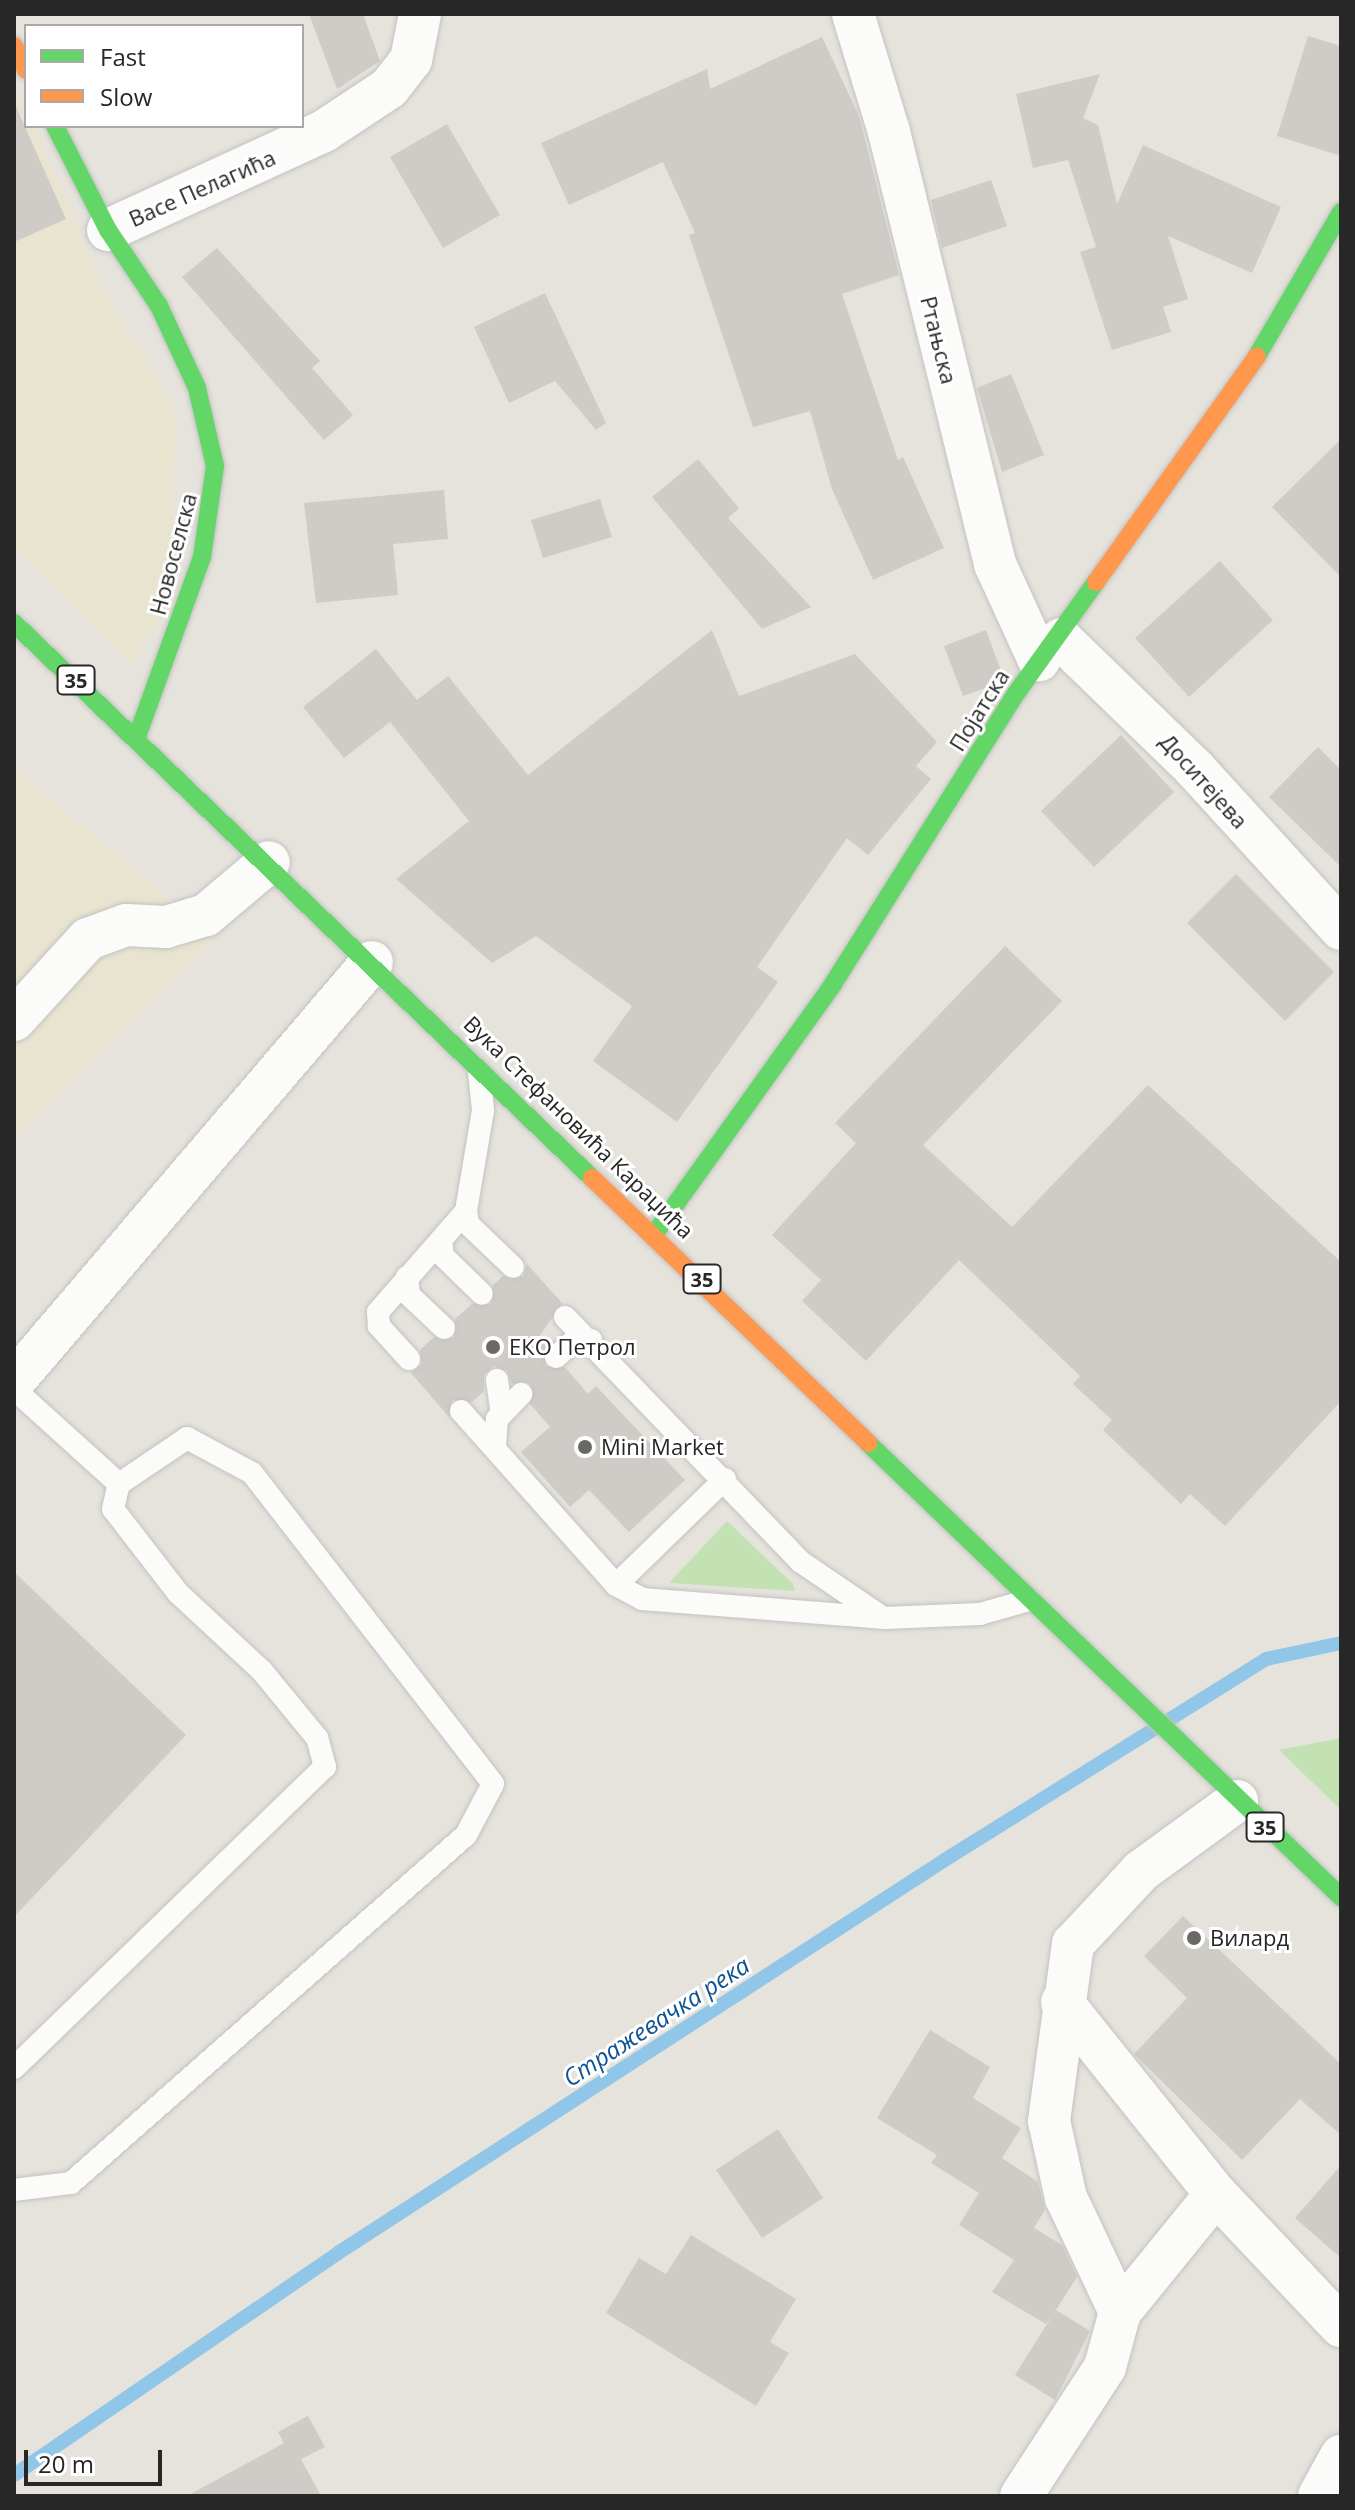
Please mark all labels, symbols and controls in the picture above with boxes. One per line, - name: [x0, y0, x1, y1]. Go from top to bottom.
- legend: [24, 24, 304, 128]
- text: Fast: [100, 40, 146, 73]
- text: Slow: [100, 80, 152, 113]
- street label: Васе Пелагића: [125, 144, 279, 232]
- street label: Ртањска: [915, 293, 963, 387]
- street label: Новоселска: [144, 490, 202, 618]
- road number: 35: [56, 664, 96, 696]
- street label: Појатска: [944, 664, 1014, 756]
- street label: Доситејева: [1155, 728, 1253, 834]
- street label: Вука Стефановића Караџића: [459, 1010, 699, 1244]
- road number: 35: [682, 1263, 722, 1295]
- place label: ЕКО Петрол: [509, 1334, 635, 1360]
- marker: ЕКО Петрол: [484, 1338, 502, 1356]
- place label: Mini Market: [601, 1434, 724, 1460]
- marker: Mini Market: [576, 1438, 594, 1456]
- road number: 35: [1245, 1811, 1285, 1843]
- place label: Вилард: [1210, 1925, 1289, 1951]
- marker: Вилард: [1185, 1929, 1203, 1947]
- water label: Стражевачка река: [557, 1950, 755, 2092]
- scale bar: [28, 2434, 166, 2484]
- text: 20 m: [38, 2447, 94, 2480]

